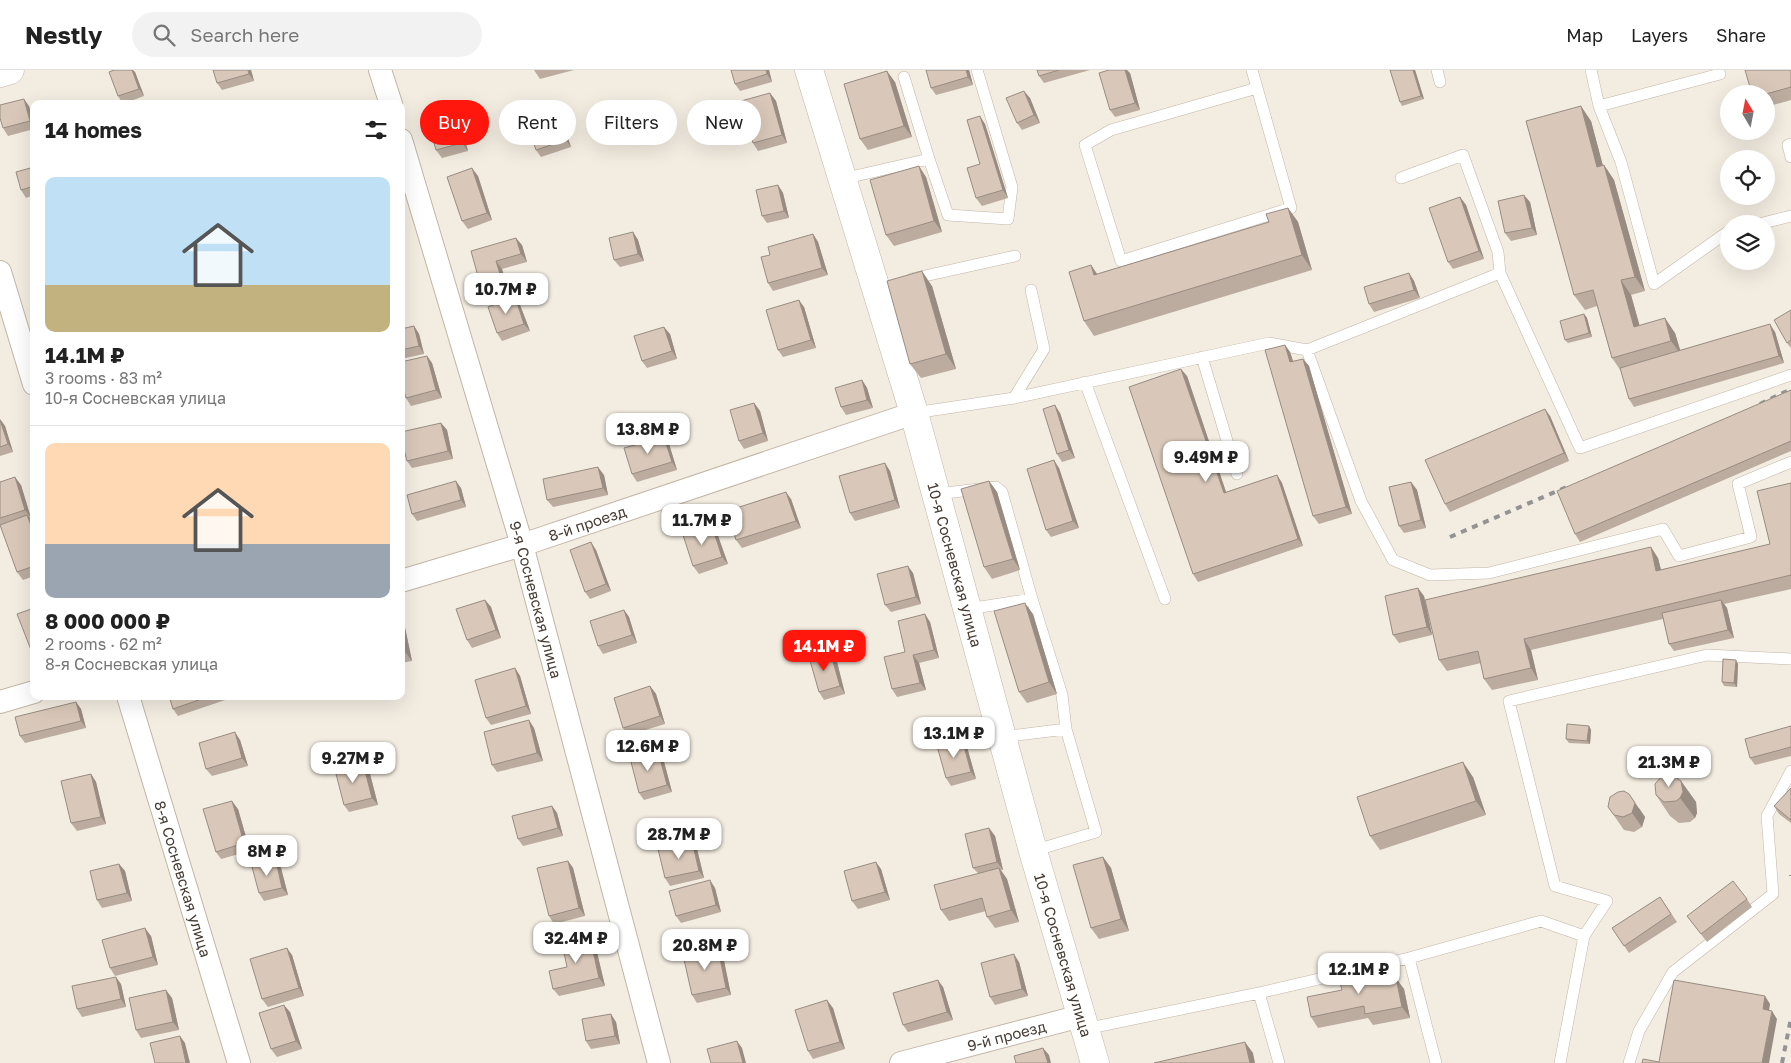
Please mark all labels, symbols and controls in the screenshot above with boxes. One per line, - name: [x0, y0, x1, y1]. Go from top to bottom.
- search box: [132, 12, 482, 57]
- text: Nestly: [25, 20, 102, 49]
- icon: search: [150, 21, 178, 49]
- text: Search here: [190, 23, 299, 46]
- text: Map: [1566, 24, 1603, 46]
- text: Layers: [1631, 24, 1688, 46]
- text: Share: [1716, 24, 1766, 46]
- north arrow: [1720, 85, 1775, 140]
- map controls: [1720, 85, 1775, 270]
- chip: Buy: [420, 100, 489, 145]
- chip: Rent: [499, 100, 576, 145]
- chip: Filters: [586, 100, 677, 145]
- chip: New: [687, 100, 761, 145]
- icon: filters: [362, 116, 390, 144]
- text: 14 homes: [45, 117, 142, 143]
- button: locate: [1720, 150, 1775, 205]
- icon: home: [173, 210, 263, 300]
- button: layers: [1720, 215, 1775, 270]
- pin: 10.7M ₽: [460, 272, 552, 315]
- text: 10.7M ₽: [475, 279, 537, 299]
- text: 14.1M ₽: [45, 342, 125, 368]
- text: 3 rooms · 83 m²: [45, 368, 162, 388]
- text: 10-я Сосневская улица: [45, 388, 226, 408]
- pin: 13.8M ₽: [602, 412, 694, 455]
- text: 13.8M ₽: [617, 419, 679, 439]
- pin: 9.49M ₽: [1160, 440, 1252, 483]
- text: 9.49M ₽: [1174, 447, 1238, 467]
- icon: home: [173, 475, 263, 565]
- street label: 10-я Сосневская улица: [924, 480, 986, 649]
- street label: 8-й проезд: [546, 502, 628, 544]
- pin: 11.7M ₽: [656, 504, 748, 546]
- text: 11.7M ₽: [672, 510, 732, 530]
- street label: 9-я Сосневская улица: [506, 519, 566, 680]
- text: 8 000 000 ₽: [45, 608, 170, 634]
- pin: 14.1M ₽: [778, 630, 870, 672]
- text: 2 rooms · 62 m²: [45, 634, 162, 654]
- text: 14.1M ₽: [794, 636, 854, 656]
- text: 8-я Сосневская улица: [45, 654, 218, 674]
- pin: 13.1M ₽: [908, 716, 1000, 759]
- text: 13.1M ₽: [924, 723, 984, 743]
- pin: 12.6M ₽: [602, 730, 694, 772]
- text: 12.6M ₽: [617, 736, 679, 756]
- pin: 9.27M ₽: [307, 742, 399, 784]
- pin: 21.3M ₽: [1623, 746, 1715, 788]
- text: 9.27M ₽: [322, 748, 384, 768]
- text: 21.3M ₽: [1638, 752, 1700, 772]
- street label: 8-я Сосневская улица: [151, 798, 215, 959]
- pin: 28.7M ₽: [633, 818, 725, 860]
- text: 28.7M ₽: [648, 824, 710, 844]
- pin: 8M ₽: [237, 834, 297, 877]
- text: 8M ₽: [247, 841, 287, 861]
- street label: 10-я Сосневская улица: [1031, 871, 1096, 1039]
- pin: 32.4M ₽: [530, 922, 622, 964]
- text: 32.4M ₽: [544, 928, 608, 948]
- pin: 20.8M ₽: [659, 928, 751, 971]
- text: 20.8M ₽: [673, 935, 737, 955]
- pin: 12.1M ₽: [1313, 952, 1405, 995]
- text: 12.1M ₽: [1329, 959, 1389, 979]
- street label: 9-й проезд: [965, 1017, 1048, 1054]

